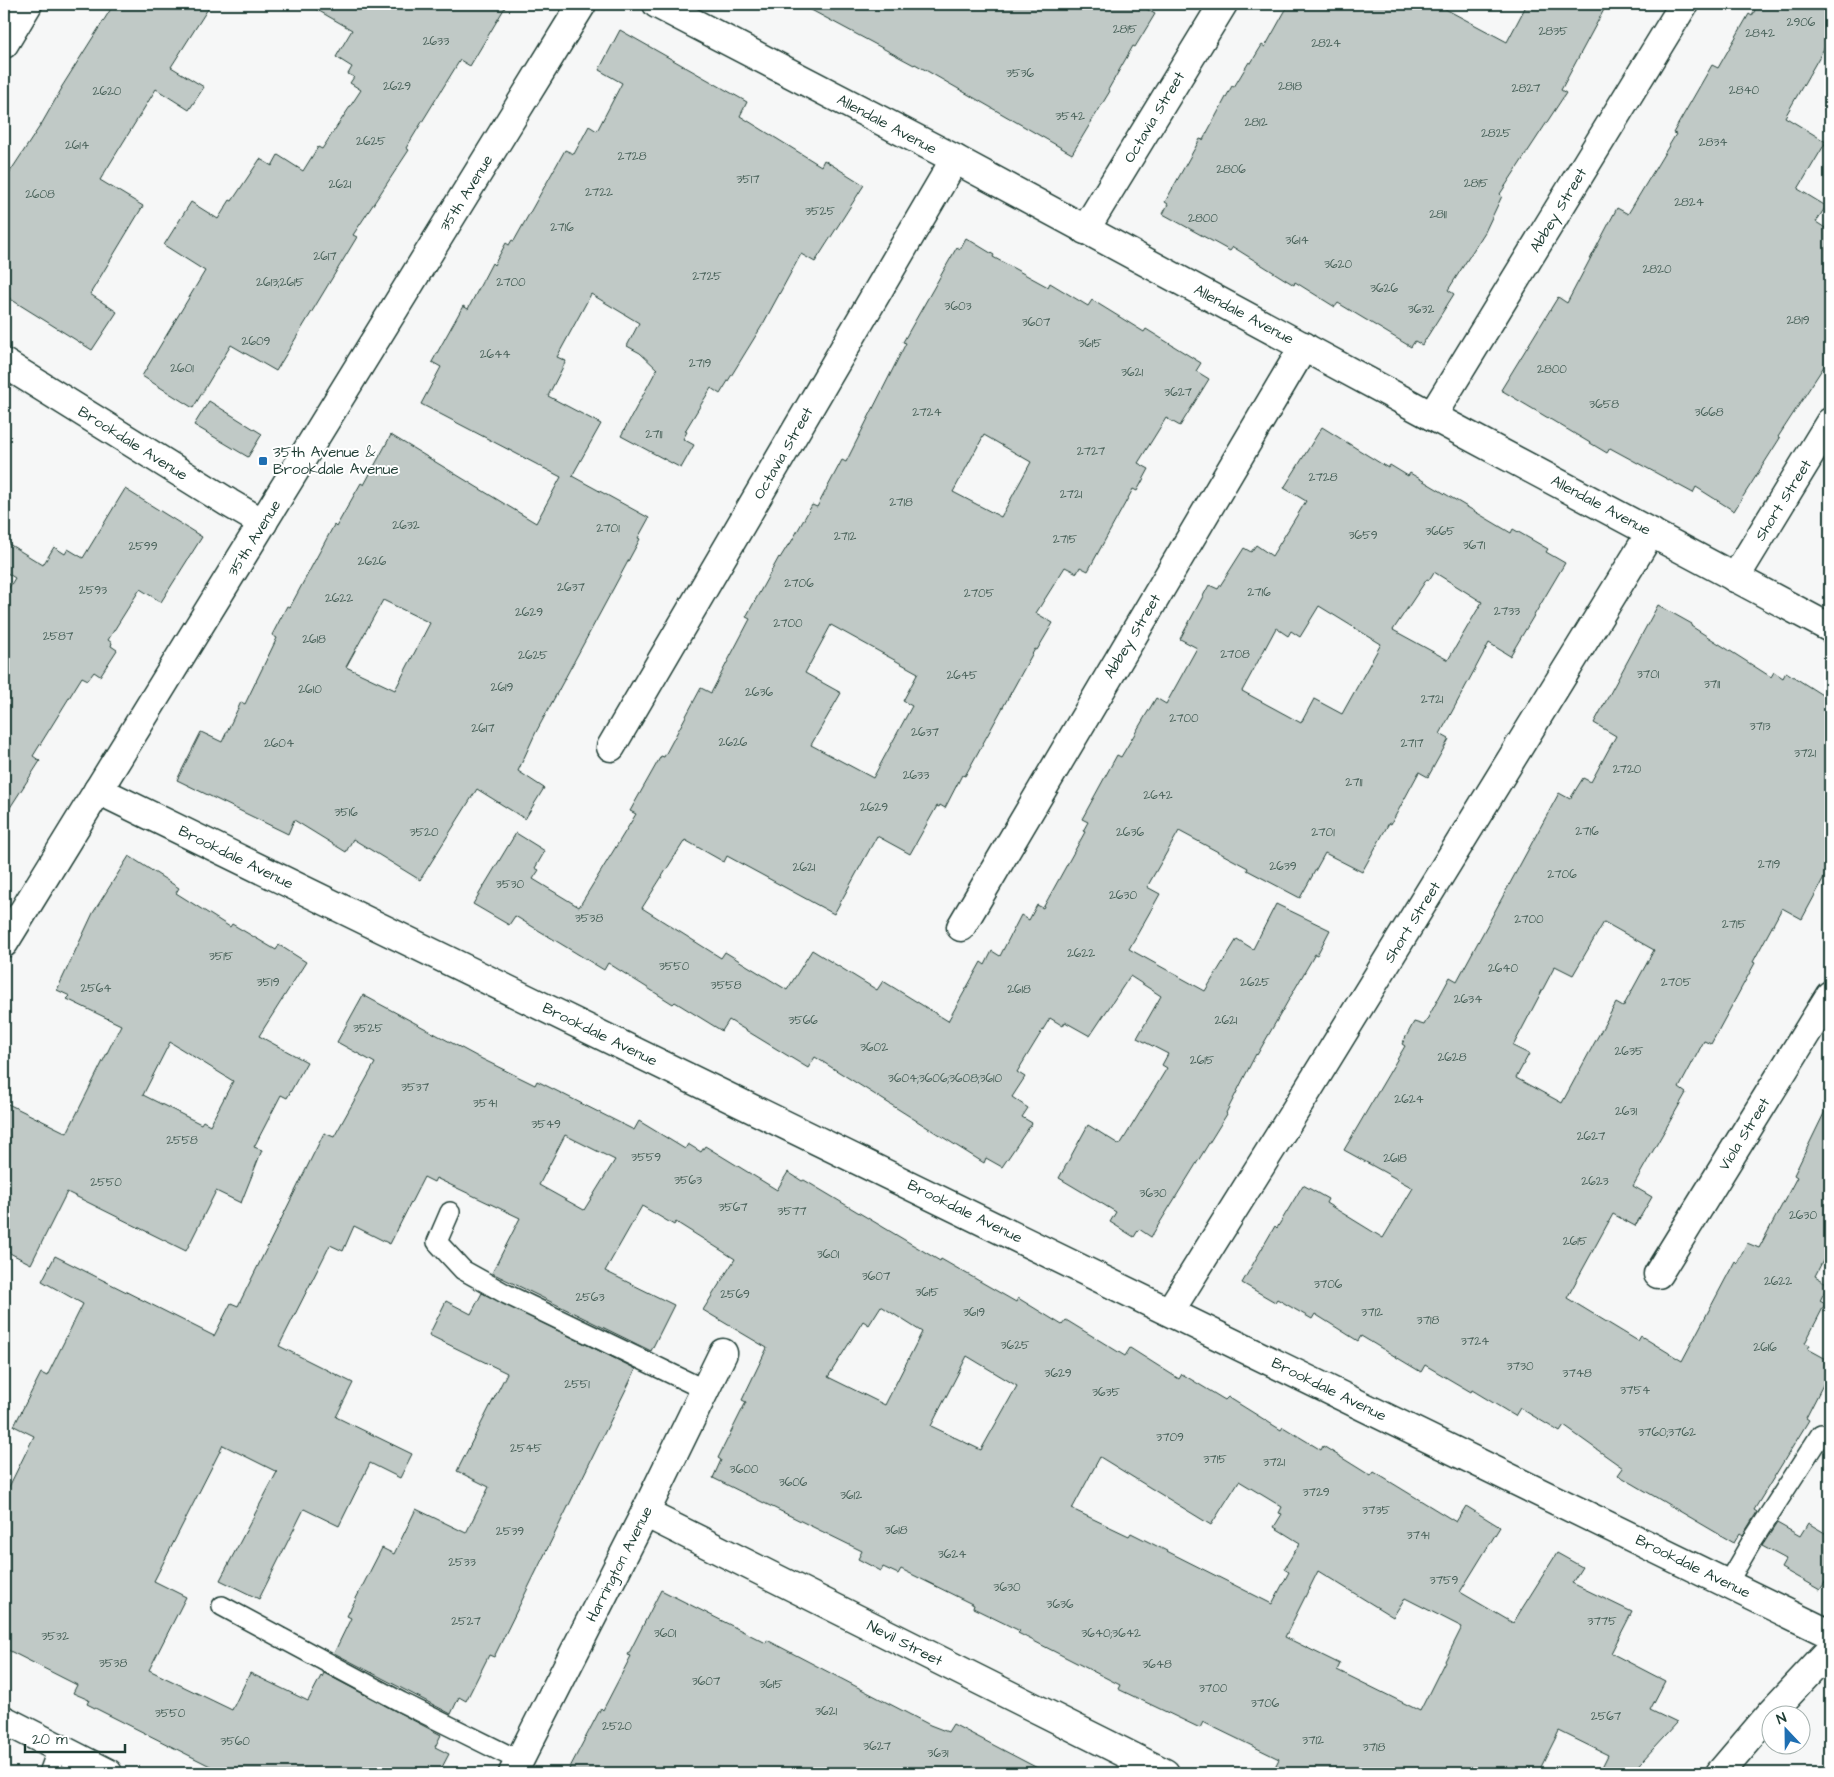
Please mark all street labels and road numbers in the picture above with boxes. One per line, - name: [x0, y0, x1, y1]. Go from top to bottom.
- street label: Octavia Street: [1119, 68, 1190, 167]
- street label: Allendale Avenue: [833, 89, 940, 160]
- street label: 35th Avenue: [435, 151, 498, 236]
- street label: Abbey Street: [1525, 164, 1593, 257]
- street label: Allendale Avenue: [1190, 279, 1297, 350]
- street label: Brookdale Avenue: [74, 401, 192, 486]
- street label: Octavia Street: [749, 403, 818, 503]
- street label: Short Street: [1750, 456, 1817, 545]
- street label: Allendale Avenue: [1547, 470, 1654, 541]
- street label: 35th Avenue: [223, 496, 286, 581]
- street label: Abbey Street: [1099, 590, 1167, 683]
- street label: Brookdale Avenue: [175, 820, 297, 894]
- street label: Short Street: [1379, 878, 1446, 967]
- street label: Brookdale Avenue: [539, 997, 661, 1071]
- street label: Viola Street: [1714, 1094, 1775, 1175]
- street label: Brookdale Avenue: [904, 1174, 1026, 1248]
- street label: Brookdale Avenue: [1268, 1352, 1390, 1426]
- street label: Harrington Avenue: [581, 1503, 659, 1626]
- street label: Brookdale Avenue: [1632, 1529, 1754, 1603]
- street label: Nevil Street: [863, 1615, 946, 1671]

